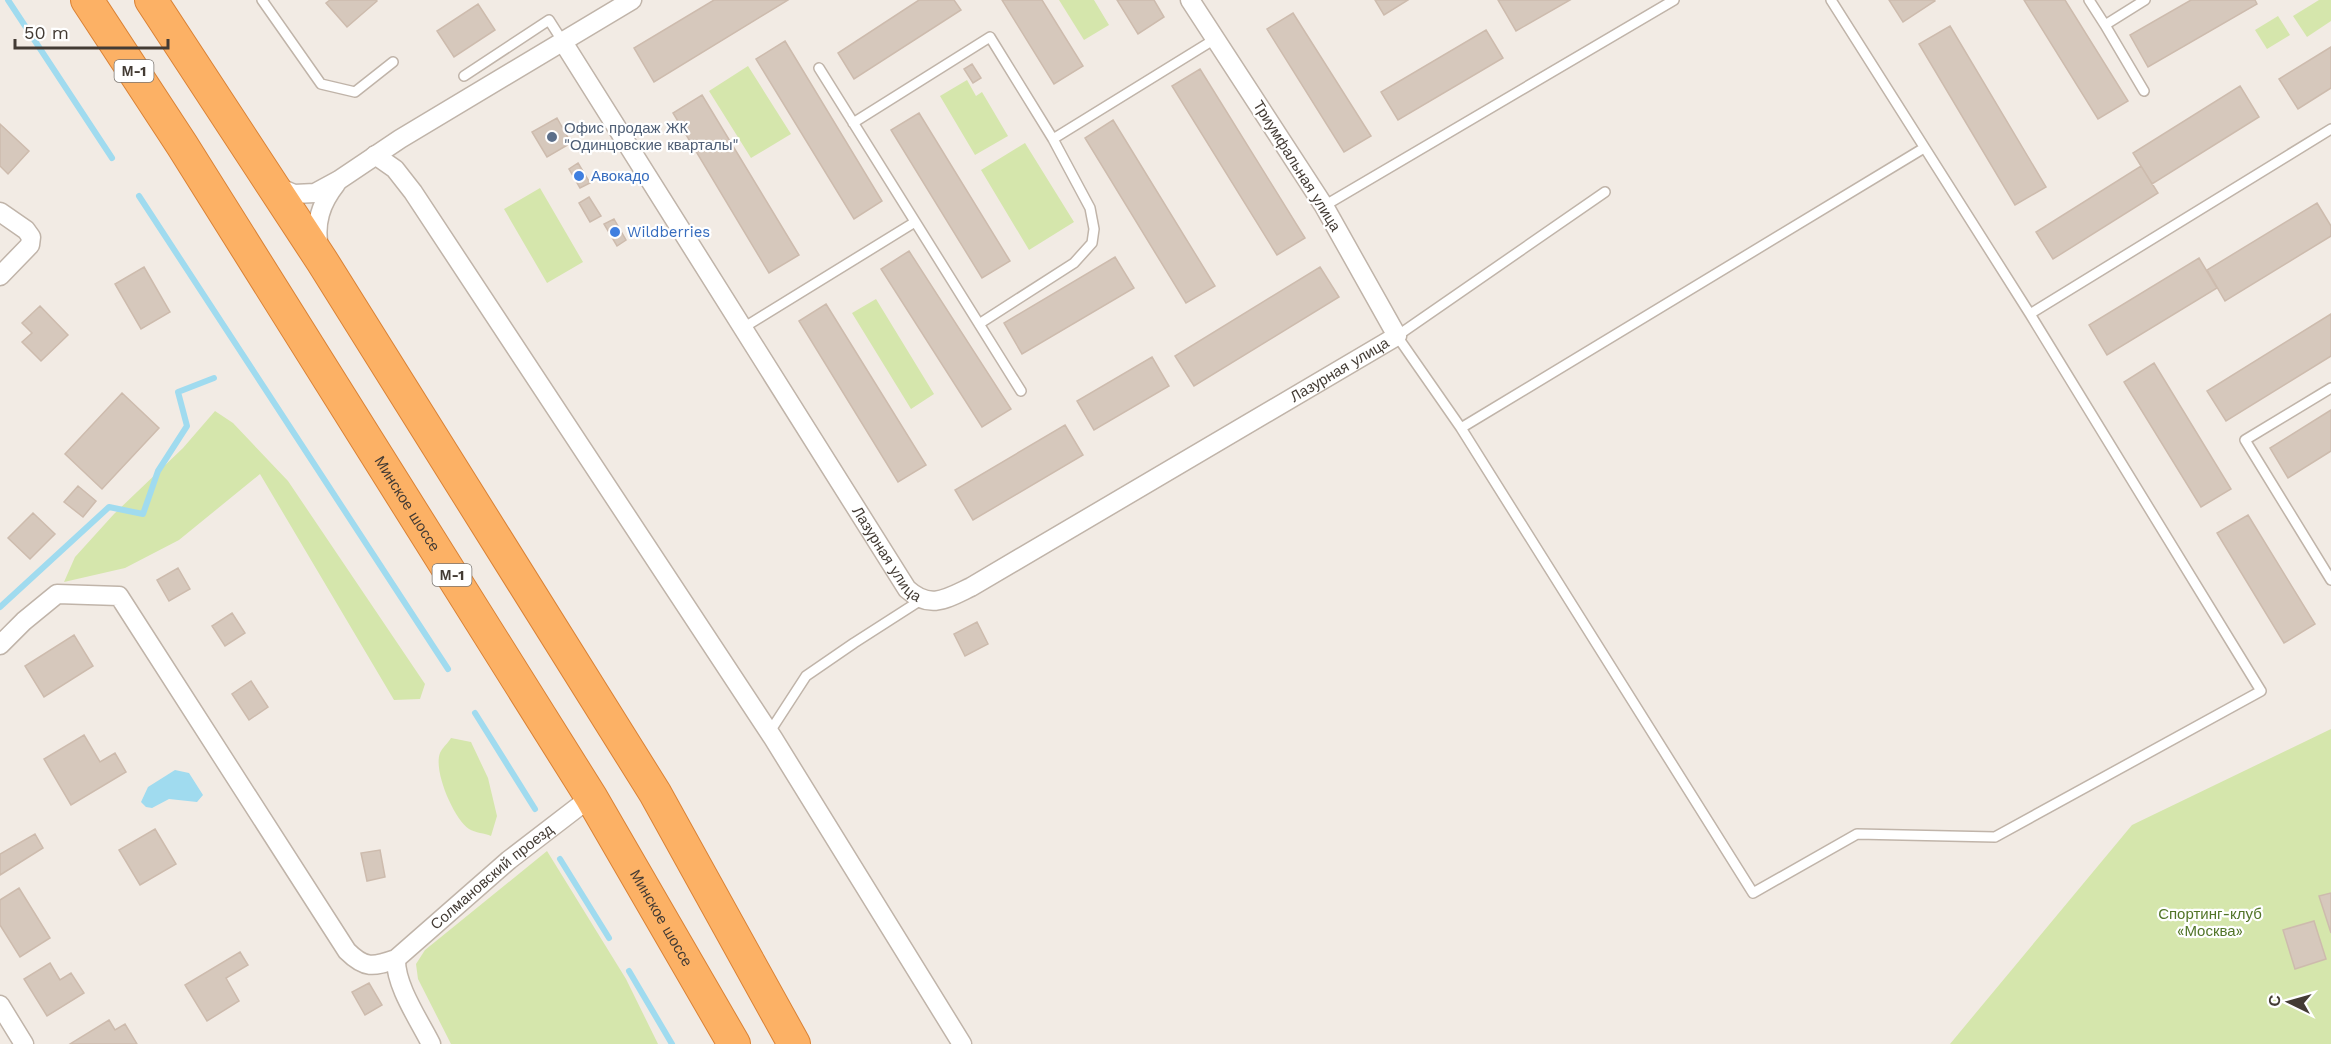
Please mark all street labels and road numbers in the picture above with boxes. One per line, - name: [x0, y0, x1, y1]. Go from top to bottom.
- road number: М-1: [114, 60, 154, 82]
- street label: Триумфальная улица: [1249, 97, 1345, 235]
- street label: Лазурная улица: [1287, 333, 1393, 406]
- street label: Минское шоссе: [371, 453, 444, 555]
- street label: Лазурная улица: [848, 503, 925, 606]
- road number: М-1: [432, 564, 472, 586]
- street label: Солмановский проезд: [427, 820, 557, 934]
- street label: Минское шоссе: [626, 866, 696, 970]

